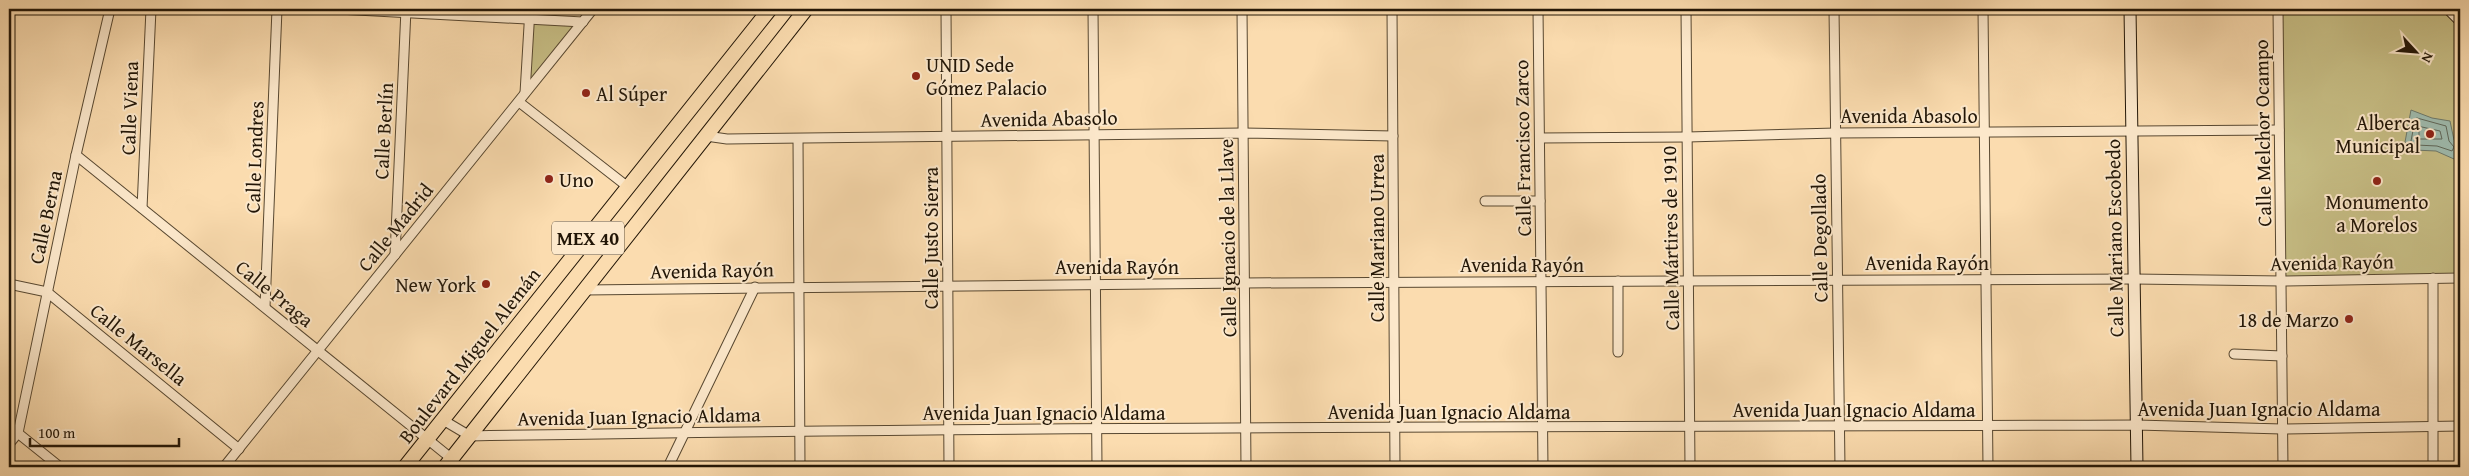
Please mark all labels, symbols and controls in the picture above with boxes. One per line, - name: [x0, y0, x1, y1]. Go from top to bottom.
- north arrow: [2392, 28, 2442, 78]
- street label: Calle Melchor Ocampo: [2246, 39, 2278, 227]
- text: N: [2416, 49, 2439, 67]
- place label: UNID Sede Gómez Palacio: [926, 50, 1047, 102]
- street label: Calle Francisco Zarco: [1506, 59, 1538, 237]
- street label: Calle Viena: [113, 60, 145, 156]
- marker: UNID Sede Gómez Palacio: [910, 70, 922, 82]
- place label: Al Súper: [596, 79, 667, 108]
- street label: Calle Berlín: [366, 82, 400, 180]
- marker: Al Súper: [580, 87, 592, 99]
- street label: Calle Londres: [238, 100, 270, 214]
- street label: Avenida Abasolo: [1840, 101, 1978, 130]
- street label: Avenida Abasolo: [980, 102, 1118, 134]
- place label: Alberca Municipal: [2336, 108, 2421, 160]
- marker: Alberca Municipal: [2424, 128, 2436, 140]
- street label: Calle Ignacio de la Llave: [1211, 138, 1243, 338]
- street label: Calle Mariano Escobedo: [2098, 139, 2130, 337]
- street label: Calle Mártires de 1910: [1654, 145, 1686, 331]
- street label: Calle Mariano Urrea: [1362, 153, 1391, 322]
- place label: Uno: [559, 165, 594, 194]
- street label: Calle Justo Sierra: [916, 166, 945, 309]
- street label: Calle Berna: [21, 167, 69, 266]
- marker: Uno: [543, 173, 555, 185]
- street label: Calle Degollado: [1803, 173, 1835, 303]
- marker: Monumento a Morelos: [2371, 175, 2383, 187]
- street label: Calle Madrid: [350, 176, 440, 277]
- place label: Monumento a Morelos: [2326, 187, 2428, 239]
- road number: MEX 40: [552, 222, 624, 254]
- street label: Avenida Rayón: [2270, 246, 2394, 278]
- street label: Avenida Rayón: [1865, 248, 1989, 277]
- street label: Avenida Rayón: [1460, 250, 1584, 279]
- street label: Calle Praga: [230, 252, 321, 334]
- street label: Avenida Rayón: [1055, 252, 1179, 281]
- street label: Avenida Rayón: [650, 254, 774, 286]
- street label: Boulevard Miguel Alemán: [391, 261, 547, 449]
- place label: New York: [396, 270, 477, 299]
- marker: New York: [480, 278, 492, 290]
- street label: Calle Marsella: [84, 296, 194, 393]
- place label: 18 de Marzo: [2238, 305, 2339, 334]
- marker: 18 de Marzo: [2343, 313, 2355, 325]
- street label: Avenida Juan Ignacio Aldama: [2137, 394, 2381, 423]
- street label: Avenida Juan Ignacio Aldama: [1732, 395, 1976, 424]
- street label: Avenida Juan Ignacio Aldama: [1327, 397, 1571, 426]
- street label: Avenida Juan Ignacio Aldama: [922, 398, 1166, 427]
- street label: Avenida Juan Ignacio Aldama: [517, 399, 761, 433]
- scale bar: [30, 416, 179, 448]
- text: 100 m: [38, 422, 76, 443]

